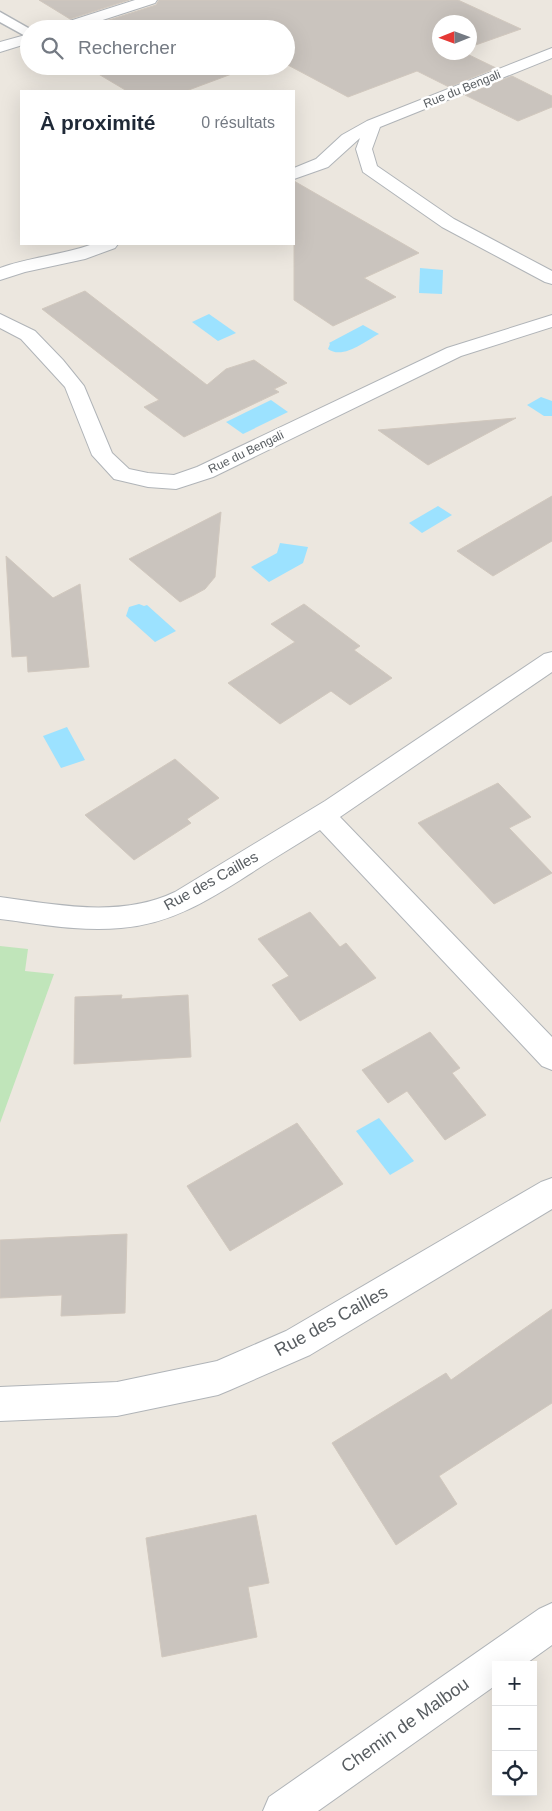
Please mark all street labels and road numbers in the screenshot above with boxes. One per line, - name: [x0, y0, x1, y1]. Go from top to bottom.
- street label: Rue du Bengali: [421, 67, 503, 111]
- street label: Rue du Bengali: [206, 428, 286, 476]
- street label: Rue des Cailles: [161, 848, 261, 913]
- street label: Rue des Cailles: [271, 1282, 391, 1360]
- street label: Chemin de Malbou: [337, 1673, 473, 1777]

